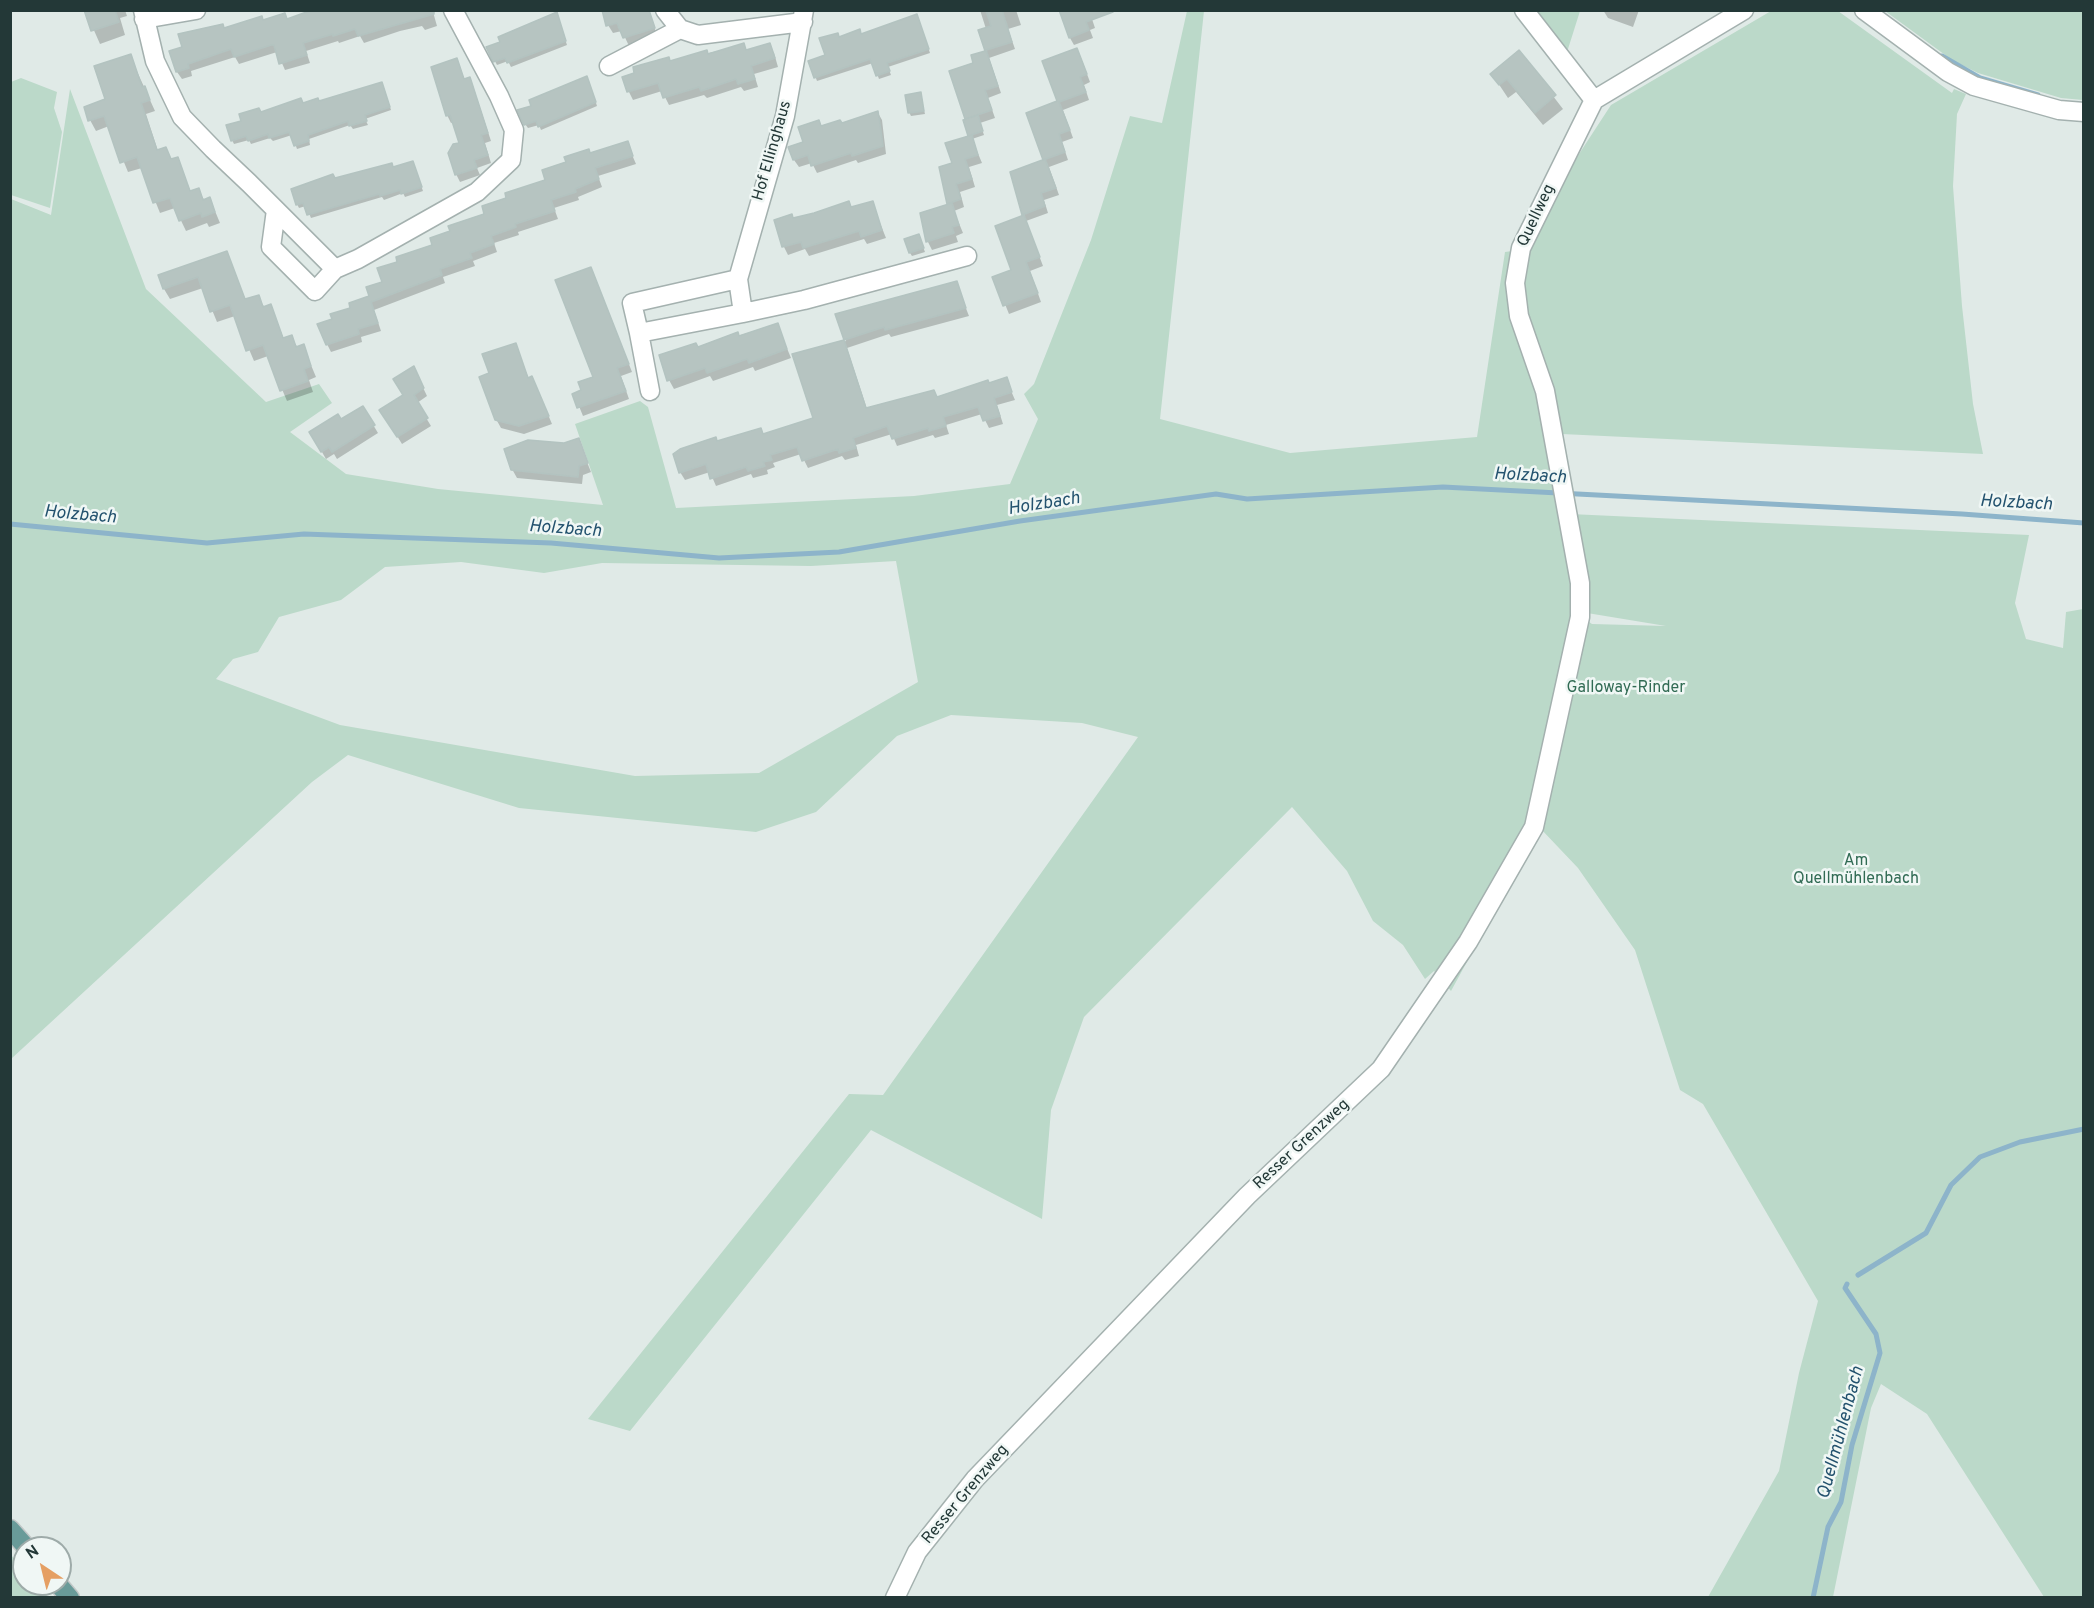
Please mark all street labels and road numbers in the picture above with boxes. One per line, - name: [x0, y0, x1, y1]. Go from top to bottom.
- street label: Hof Ellinghaus: [750, 99, 796, 203]
- street label: Quellweg: [1514, 182, 1560, 250]
- street label: Resser Grenzweg: [1250, 1096, 1354, 1194]
- street label: Resser Grenzweg: [919, 1441, 1013, 1549]

